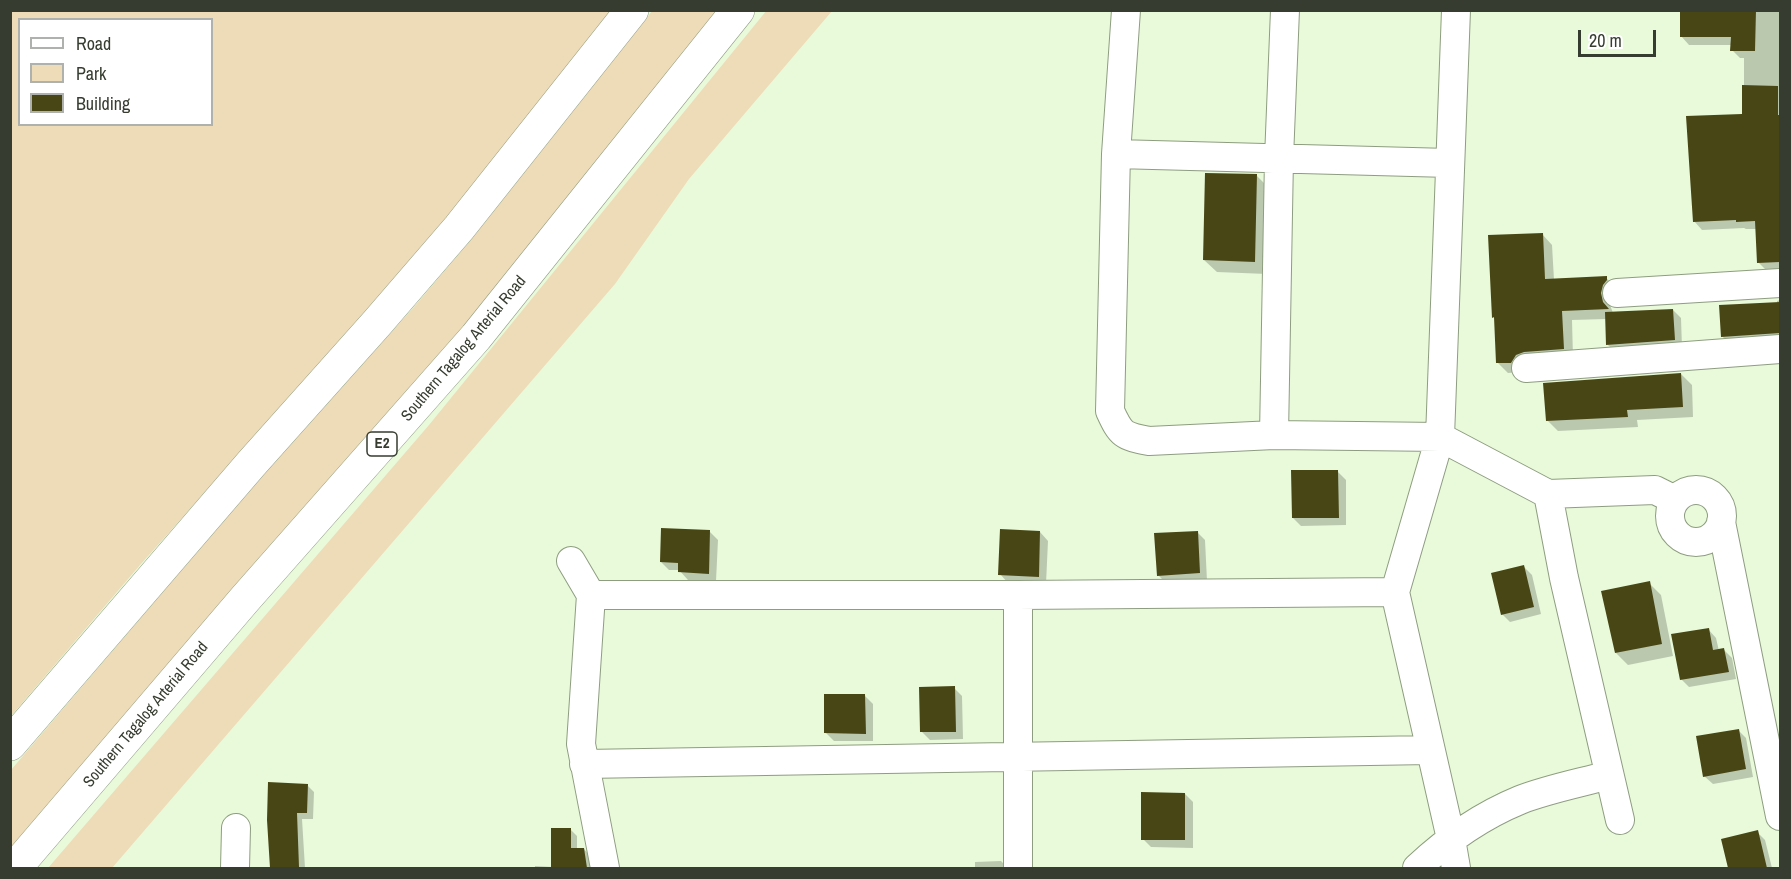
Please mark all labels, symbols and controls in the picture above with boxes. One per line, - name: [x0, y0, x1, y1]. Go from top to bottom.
- legend: [18, 18, 213, 126]
- scale bar: [1581, 18, 1659, 56]
- text: 20 m: [1589, 28, 1622, 53]
- text: Road: [76, 31, 111, 56]
- text: Park: [76, 61, 106, 86]
- text: Building: [76, 91, 130, 116]
- street label: Southern Tagalog Arterial Road: [397, 272, 531, 426]
- road number: E2: [367, 432, 397, 456]
- street label: Southern Tagalog Arterial Road: [79, 638, 213, 792]

